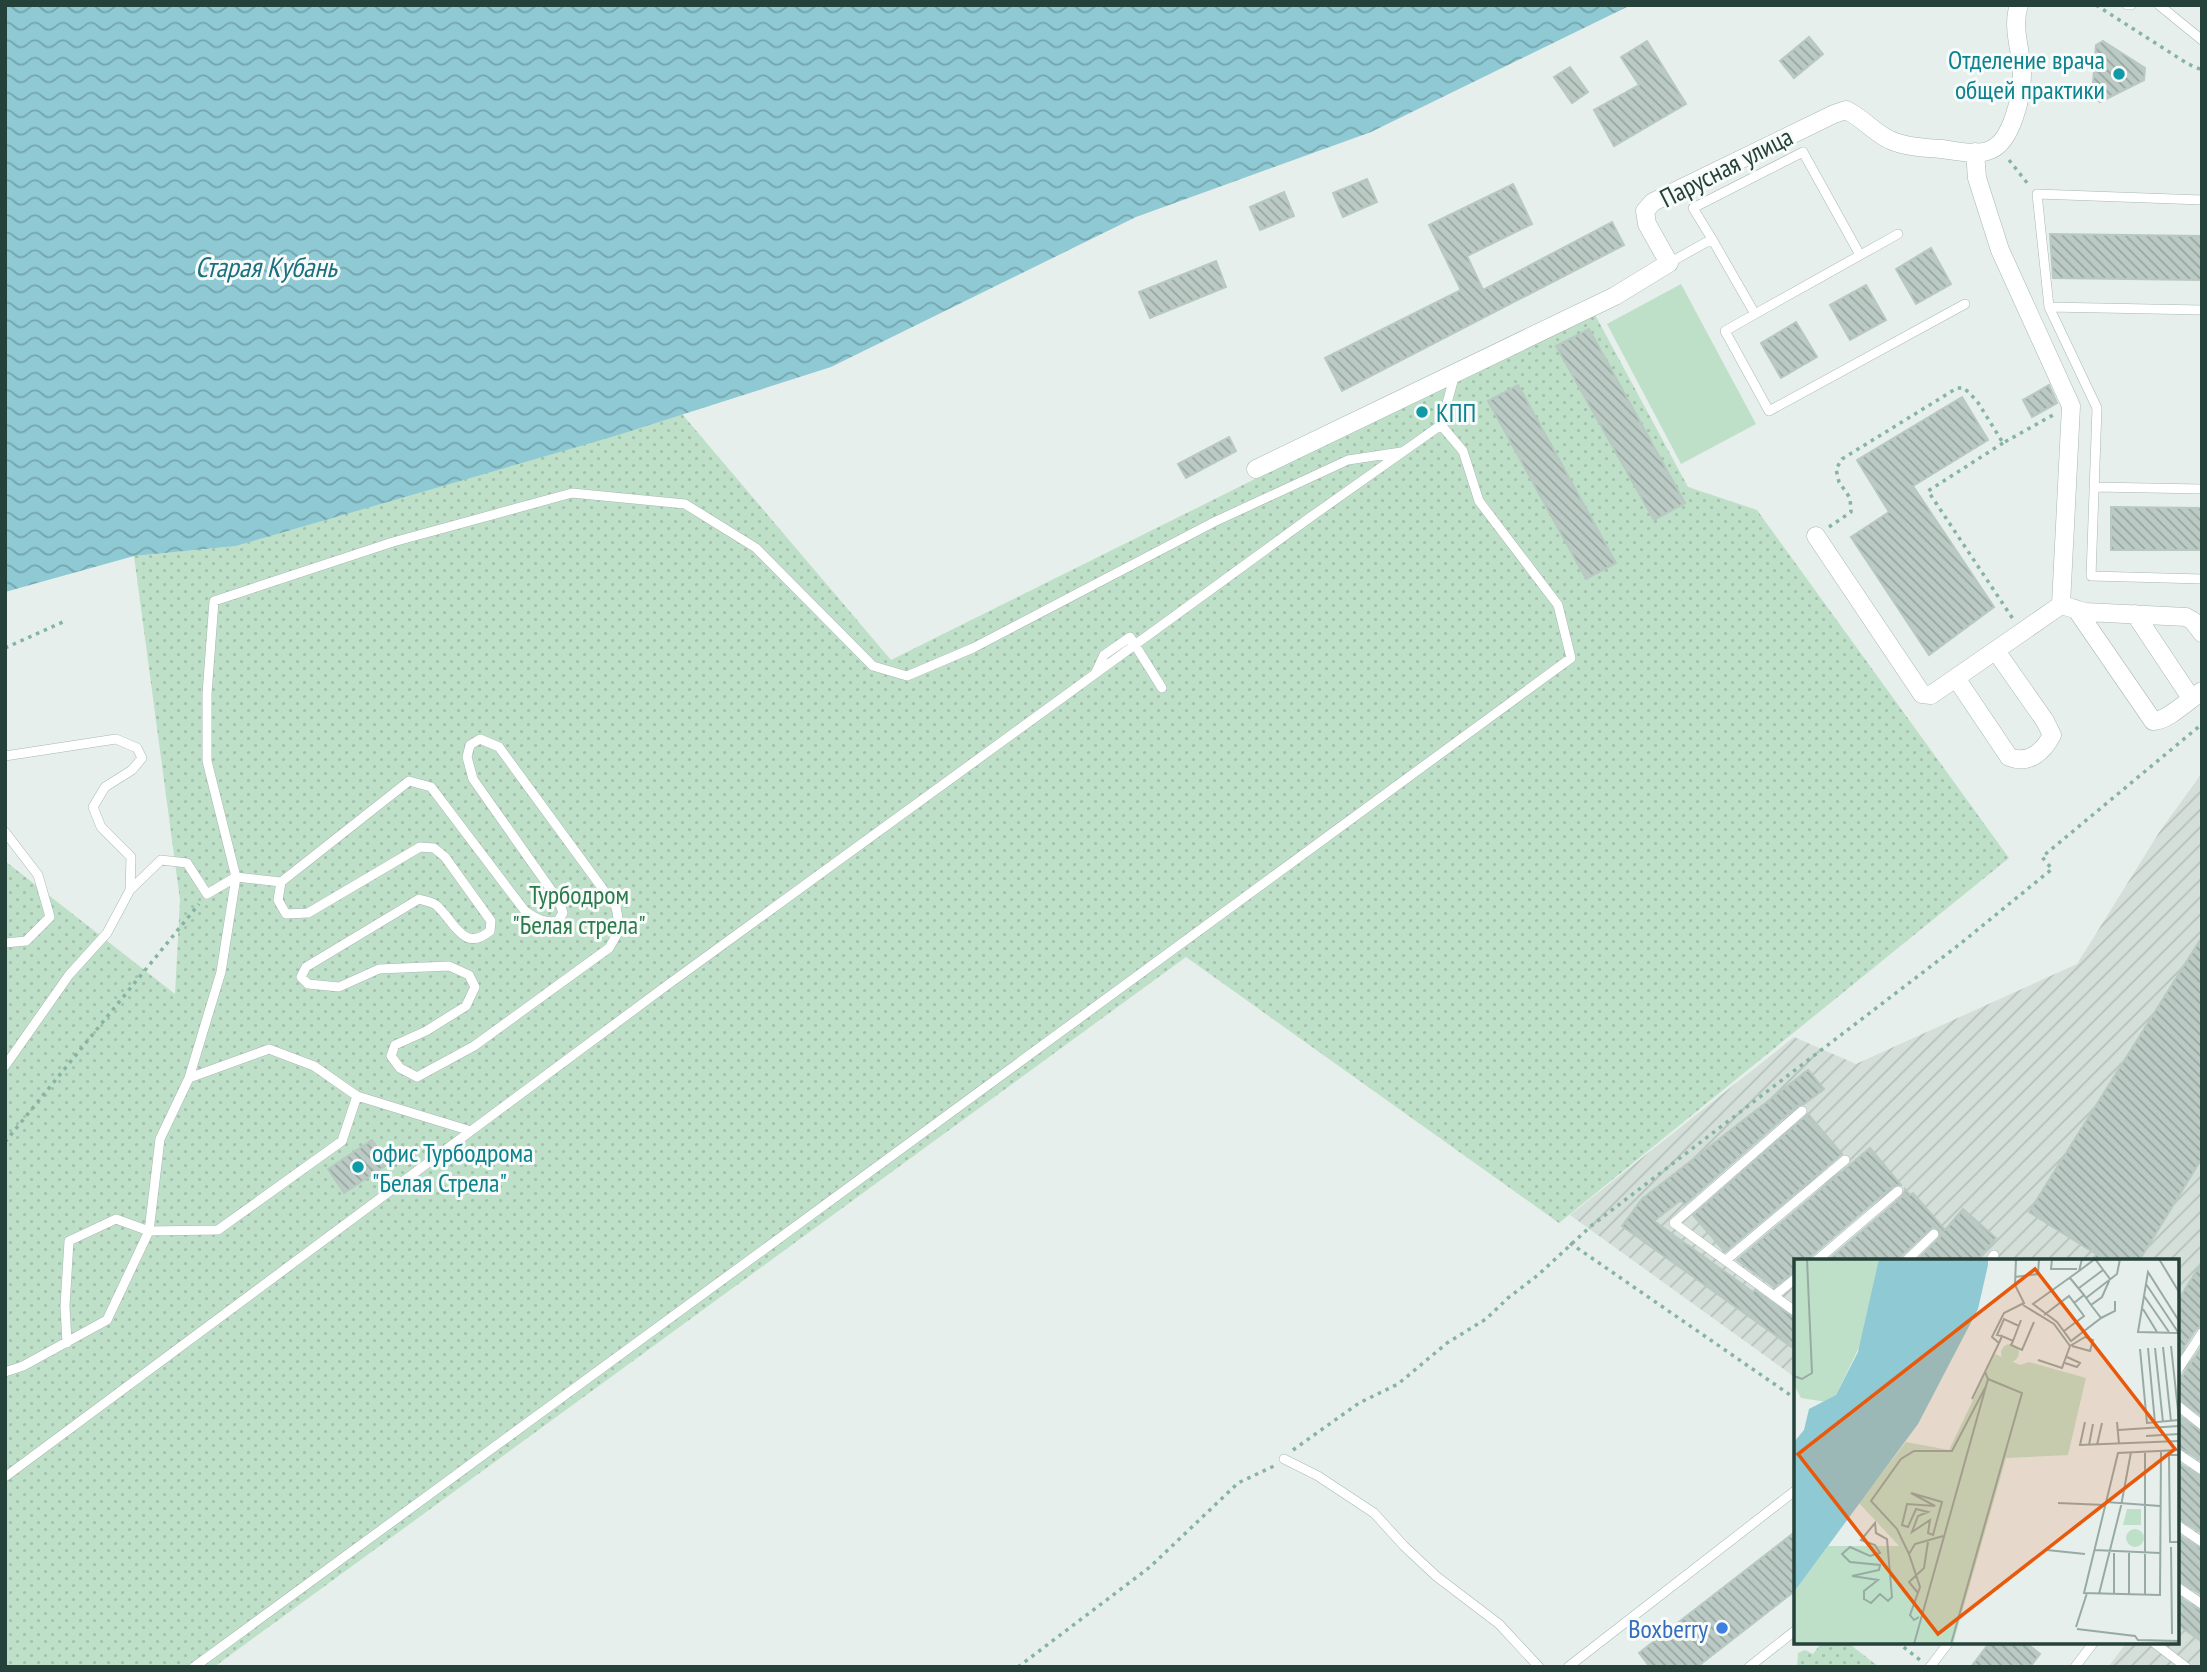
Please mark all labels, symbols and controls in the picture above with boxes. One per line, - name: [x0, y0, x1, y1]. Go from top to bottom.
- place label: Отделение врача общей практики: [1948, 43, 2105, 106]
- marker: Отделение врача общей практики: [2111, 66, 2127, 82]
- street label: Парусная улица: [1654, 120, 1798, 214]
- water label: Старая Кубань: [195, 248, 338, 285]
- place label: КПП: [1436, 396, 1476, 429]
- marker: КПП: [1414, 404, 1430, 420]
- park label: Турбодром "Белая стрела": [512, 878, 646, 941]
- place label: офис Турбодрома "Белая Стрела": [372, 1136, 533, 1199]
- marker: офис Турбодрома "Белая Стрела": [350, 1159, 366, 1175]
- inset map: [1794, 1259, 2179, 1644]
- place label: Boxberry: [1628, 1612, 1708, 1645]
- marker: Boxberry: [1714, 1620, 1730, 1636]

